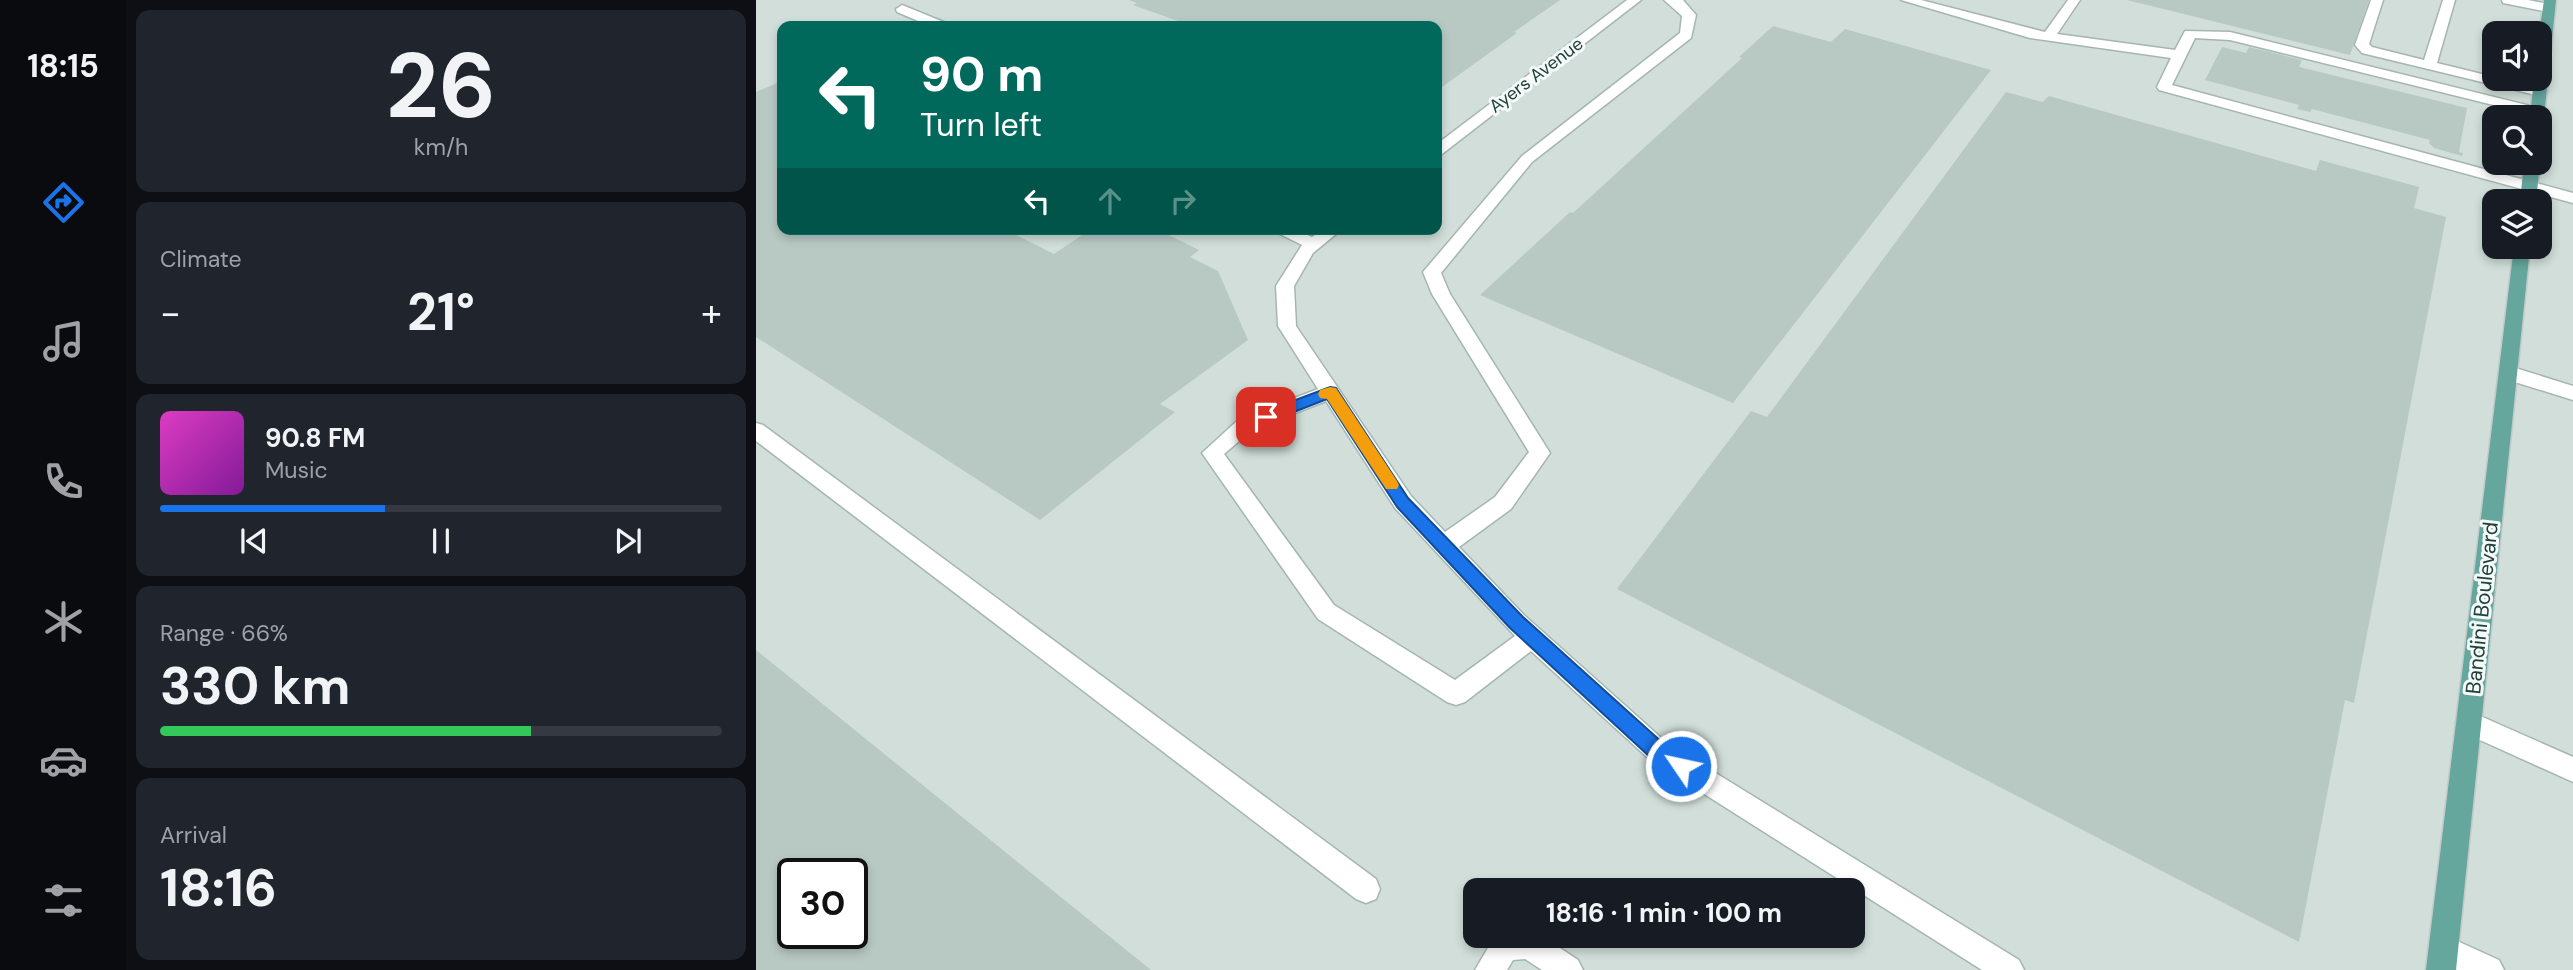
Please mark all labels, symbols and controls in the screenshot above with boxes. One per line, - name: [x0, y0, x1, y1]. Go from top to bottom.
- map controls: [2482, 21, 2552, 259]
- button: sound: [2482, 21, 2552, 91]
- text: 26: [386, 27, 496, 145]
- street label: Ayers Avenue: [1484, 32, 1588, 118]
- text: 90 m: [920, 42, 1043, 106]
- text: 18:15: [27, 45, 99, 87]
- icon: left: [805, 49, 896, 140]
- text: Turn left: [920, 104, 1042, 146]
- button: search: [2482, 105, 2552, 175]
- text: km/h: [414, 132, 468, 162]
- icon: directions: [39, 178, 88, 227]
- icon: left: [1018, 182, 1056, 220]
- icon: ahead: [1091, 182, 1129, 220]
- icon: right: [1164, 182, 1202, 220]
- button: layers: [2482, 189, 2552, 259]
- text: Climate: [160, 244, 242, 274]
- text: 21°: [407, 278, 475, 346]
- text: −: [160, 288, 181, 338]
- text: +: [701, 288, 722, 338]
- icon: music: [39, 317, 88, 366]
- pin: [1236, 387, 1296, 447]
- icon: arrive: [1247, 398, 1285, 436]
- text: 90.8 FM: [265, 421, 365, 455]
- text: Music: [265, 455, 328, 485]
- icon: phone: [39, 457, 88, 506]
- street label: Bandini Boulevard: [2459, 521, 2505, 695]
- icon: previous: [235, 522, 273, 560]
- icon: pause: [422, 522, 460, 560]
- icon: next: [609, 522, 647, 560]
- icon: climate: [39, 597, 88, 646]
- text: Range · 66%: [160, 618, 288, 648]
- text: 330 km: [160, 652, 351, 720]
- position arrow: [1644, 729, 1718, 803]
- icon: car: [39, 736, 88, 785]
- text: Arrival: [160, 820, 227, 850]
- text: 18:16: [160, 854, 277, 922]
- speed limit sign: 30: [777, 858, 868, 949]
- icon: filters: [39, 876, 88, 925]
- text: 18:16 · 1 min · 100 m: [1546, 896, 1782, 930]

